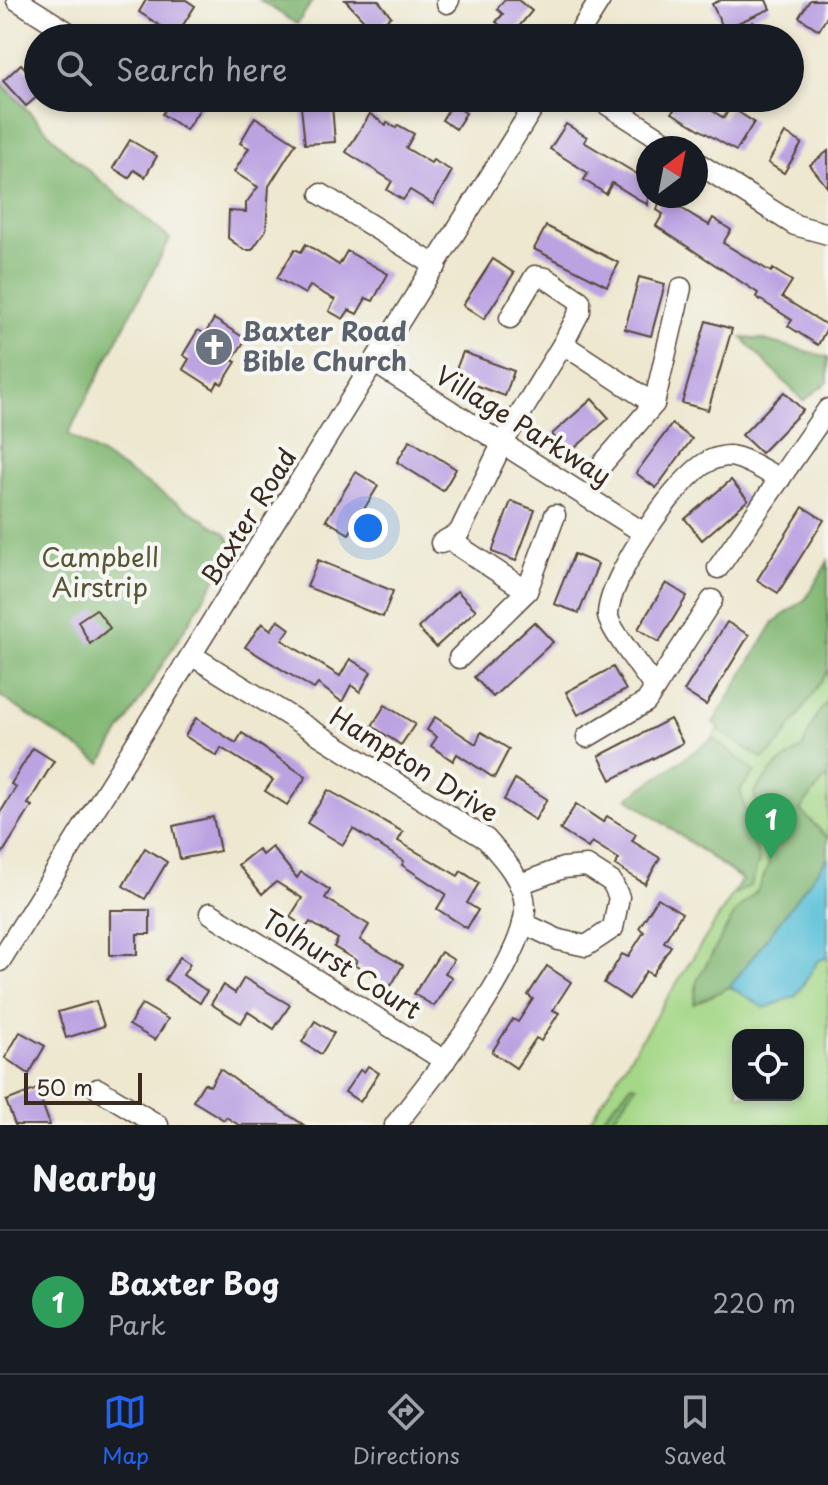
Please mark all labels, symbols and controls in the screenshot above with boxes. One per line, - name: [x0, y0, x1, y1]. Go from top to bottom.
- search box: [24, 24, 804, 112]
- icon: search: [52, 46, 96, 90]
- text: Search here: [116, 46, 288, 91]
- north arrow: [636, 136, 708, 208]
- place label: Baxter Road Bible Church: [242, 311, 407, 380]
- church icon: Baxter Road Bible Church: [193, 326, 235, 368]
- street label: Village Parkway: [428, 355, 619, 494]
- street label: Baxter Road: [190, 440, 306, 593]
- your location: [348, 508, 388, 548]
- park label: Campbell Airstrip: [41, 537, 159, 606]
- street label: Hampton Drive: [323, 696, 507, 831]
- pin: 1: [745, 793, 797, 859]
- street label: Tolhurst Court: [255, 899, 429, 1028]
- map controls: [732, 1029, 804, 1101]
- button: locate: [732, 1029, 804, 1101]
- scale bar: [24, 1069, 142, 1105]
- text: 50 m: [36, 1070, 93, 1103]
- text: Nearby: [32, 1151, 157, 1203]
- text: Baxter Bog: [108, 1260, 280, 1305]
- text: 1: [52, 1283, 64, 1322]
- text: 220 m: [712, 1283, 796, 1322]
- text: Park: [108, 1305, 166, 1344]
- tab: Map: [102, 1390, 149, 1471]
- tab: Directions: [353, 1390, 460, 1471]
- tab: Saved: [664, 1390, 726, 1471]

